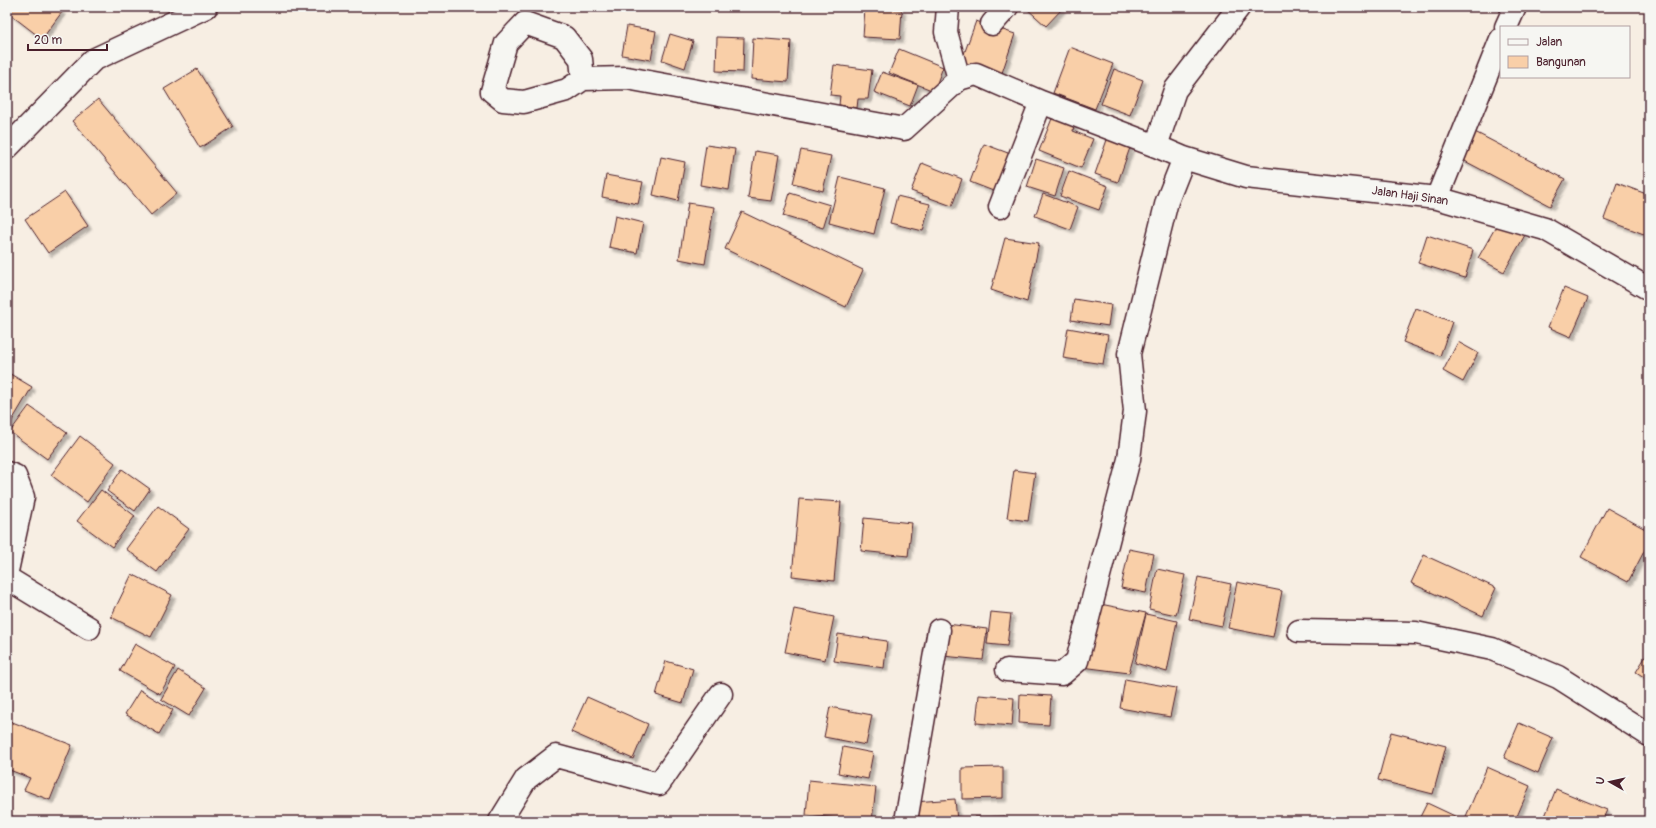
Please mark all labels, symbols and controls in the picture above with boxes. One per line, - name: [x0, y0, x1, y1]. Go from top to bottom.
- scale bar: [28, 26, 107, 52]
- legend: [1500, 26, 1630, 78]
- text: 20 m: [34, 33, 63, 48]
- text: Jalan: [1536, 35, 1562, 50]
- text: Bangunan: [1536, 55, 1586, 70]
- street label: Jalan Haji Sinan: [1371, 183, 1450, 209]
- north arrow: [1590, 762, 1630, 802]
- text: U: [1594, 776, 1608, 785]

